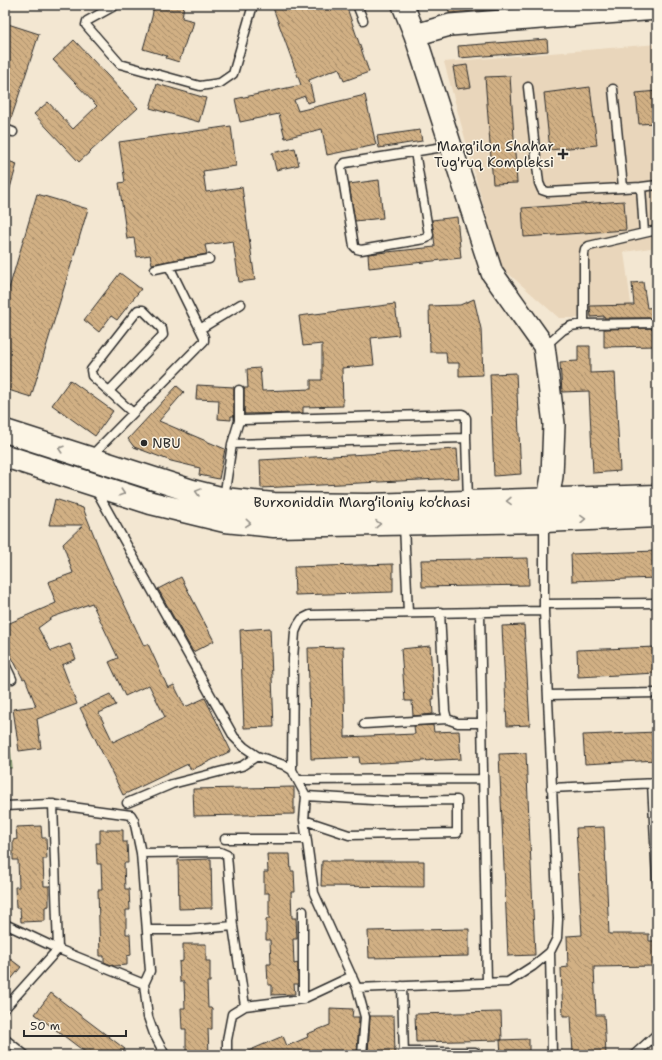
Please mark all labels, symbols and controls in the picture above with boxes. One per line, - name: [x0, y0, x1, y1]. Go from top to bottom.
- place label: Marg'ilon Shahar Tug'ruq Kompleksi: [434, 137, 554, 171]
- marker: Marg'ilon Shahar Tug'ruq Kompleksi: [557, 148, 569, 160]
- place label: NBU: [152, 434, 181, 452]
- marker: NBU: [139, 438, 149, 448]
- one-way arrow: [57, 445, 64, 454]
- one-way arrow: [119, 489, 126, 497]
- one-way arrow: [195, 489, 201, 497]
- street label: Burxoniddin Marg’iloniy ko’chasi: [254, 493, 470, 511]
- one-way arrow: [506, 497, 512, 505]
- one-way arrow: [580, 515, 586, 524]
- one-way arrow: [245, 519, 251, 528]
- one-way arrow: [375, 520, 381, 528]
- scale bar: [24, 1012, 126, 1038]
- text: 50 m: [30, 1018, 60, 1034]

